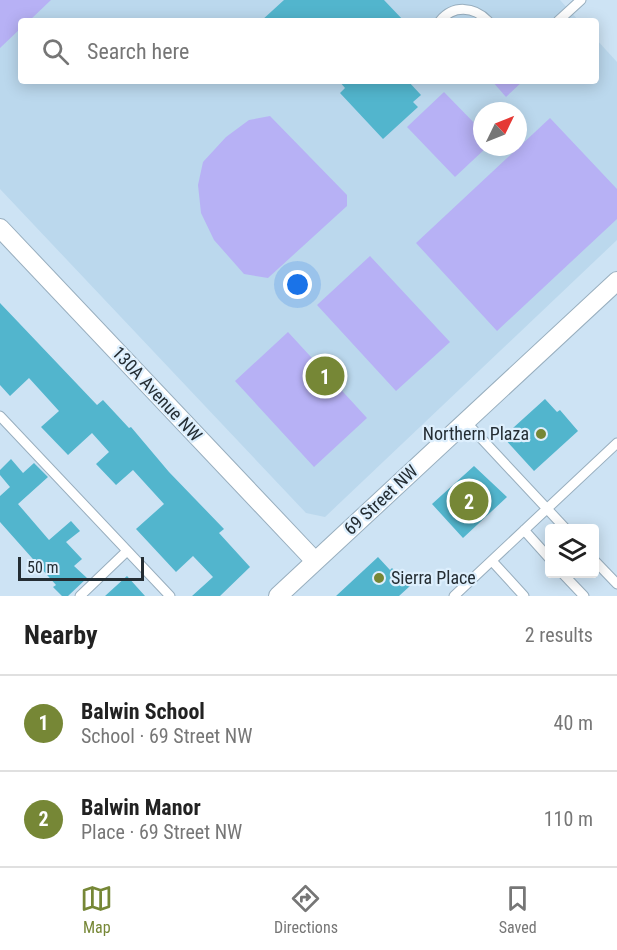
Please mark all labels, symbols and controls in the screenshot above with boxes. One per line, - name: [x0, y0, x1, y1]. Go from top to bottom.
- search box: [18, 18, 599, 84]
- icon: search: [39, 35, 72, 68]
- text: Search here: [87, 39, 189, 64]
- north arrow: [473, 102, 527, 156]
- your location: [283, 270, 312, 299]
- street label: 130A Avenue NW: [108, 342, 207, 446]
- pin: 1: [306, 354, 344, 398]
- place label: Northern Plaza: [423, 423, 529, 444]
- marker: Northern Plaza: [534, 427, 548, 441]
- street label: 69 Street NW: [339, 460, 422, 539]
- pin: 2: [450, 478, 488, 524]
- map controls: [545, 524, 599, 578]
- button: layers: [545, 524, 599, 578]
- scale bar: [18, 554, 144, 582]
- text: 50 m: [27, 558, 59, 577]
- place label: Sierra Place: [391, 567, 476, 588]
- marker: Sierra Place: [372, 571, 386, 585]
- text: Nearby: [24, 620, 98, 650]
- text: 2 results: [525, 623, 593, 647]
- text: Balwin School: [81, 699, 205, 724]
- text: 1: [38, 711, 49, 735]
- text: 40 m: [554, 711, 593, 735]
- text: School · 69 Street NW: [81, 724, 252, 748]
- text: Balwin Manor: [81, 795, 201, 820]
- text: 2: [38, 807, 49, 831]
- text: 110 m: [544, 807, 593, 831]
- text: Place · 69 Street NW: [81, 820, 242, 844]
- tab: Map: [80, 882, 113, 937]
- tab: Directions: [274, 882, 338, 937]
- tab: Saved: [499, 882, 537, 937]

